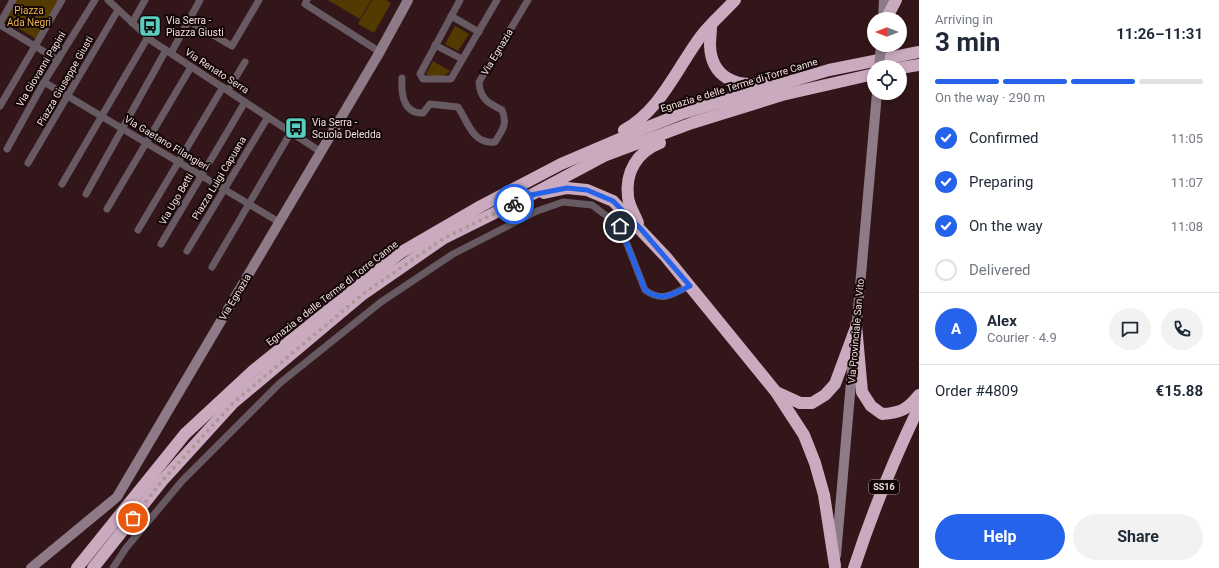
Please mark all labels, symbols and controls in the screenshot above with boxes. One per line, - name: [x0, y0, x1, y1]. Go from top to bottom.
- park label: Piazza Ada Negri: [7, 5, 51, 28]
- north arrow: [867, 12, 907, 52]
- map controls: [867, 12, 907, 100]
- text: Arriving in: [935, 12, 993, 27]
- bus stop icon: Via Serra - Piazza Giusti: [137, 13, 163, 39]
- place label: Via Serra - Piazza Giusti: [166, 15, 224, 38]
- text: 11:26–11:31: [1116, 25, 1203, 43]
- street label: Via Egnazia: [479, 27, 515, 77]
- text: 3 min: [935, 27, 1000, 57]
- street label: Via Giovanni Papini: [14, 30, 68, 108]
- street label: Piazza Giuseppe Giusti: [35, 34, 95, 128]
- street label: Via Renato Serra: [183, 46, 251, 96]
- street label: Egnazia e delle Terme di Torre Canne: [659, 56, 819, 114]
- button: locate: [867, 60, 907, 100]
- text: On the way · 290 m: [935, 90, 1045, 105]
- street label: Via Gaetano Filangieri: [123, 113, 211, 173]
- bus stop icon: Via Serra - Scuola Deledda: [283, 115, 309, 141]
- place label: Via Serra - Scuola Deledda: [312, 117, 381, 140]
- icon: check: [935, 127, 957, 149]
- text: Confirmed: [969, 129, 1039, 147]
- text: 11:05: [1171, 131, 1203, 146]
- street label: Piazza Luigi Capuana: [190, 134, 248, 222]
- street label: Via Ugo Betti: [157, 171, 195, 227]
- icon: check: [935, 171, 957, 193]
- text: Preparing: [969, 173, 1033, 191]
- text: 11:07: [1171, 175, 1203, 190]
- courier: [494, 184, 534, 224]
- icon: bike: [503, 193, 525, 215]
- pin: [603, 209, 637, 243]
- icon: home: [609, 215, 631, 237]
- icon: check: [935, 215, 957, 237]
- text: On the way: [969, 217, 1043, 235]
- text: 11:08: [1171, 219, 1203, 234]
- street label: Egnazia e delle Terme di Torre Canne: [264, 238, 400, 348]
- text: Delivered: [969, 261, 1031, 279]
- street label: Via Egnazia: [217, 272, 253, 322]
- street label: Via Provinciale San Vito: [846, 278, 866, 384]
- button: chat: [1109, 308, 1151, 350]
- button: phone: [1161, 308, 1203, 350]
- text: Alex: [987, 312, 1017, 330]
- text: A: [951, 320, 961, 338]
- text: Courier · 4.9: [987, 330, 1057, 345]
- text: Order #4809: [935, 382, 1018, 400]
- text: €15.88: [1156, 382, 1203, 400]
- road number: SS16: [869, 480, 899, 494]
- pin: [116, 501, 150, 535]
- icon: bag: [122, 507, 144, 529]
- button: Help: [935, 514, 1065, 560]
- button: Share: [1073, 514, 1203, 560]

